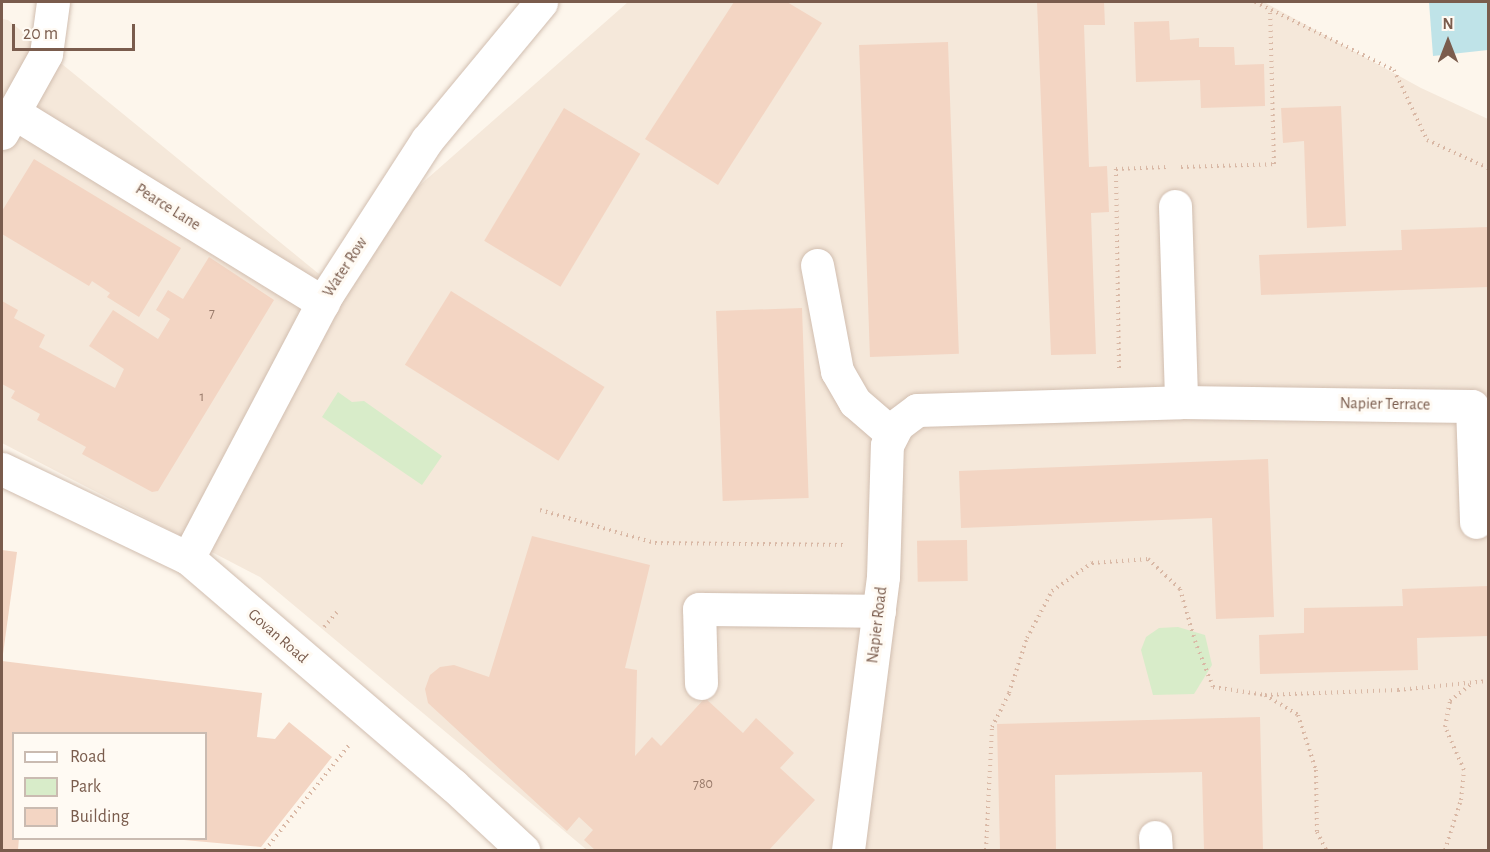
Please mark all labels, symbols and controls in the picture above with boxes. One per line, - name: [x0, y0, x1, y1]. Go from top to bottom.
- scale bar: [15, 12, 138, 50]
- north arrow: [1418, 12, 1478, 72]
- text: N: [1442, 16, 1454, 32]
- text: 20 m: [23, 25, 58, 43]
- street label: Pearce Lane: [132, 179, 204, 235]
- street label: Water Row: [319, 233, 371, 301]
- house number: 7: [209, 305, 215, 321]
- house number: 1: [200, 389, 204, 405]
- street label: Napier Terrace: [1340, 394, 1430, 414]
- street label: Napier Road: [863, 586, 891, 664]
- street label: Govan Road: [244, 605, 312, 667]
- legend: [12, 732, 207, 840]
- text: Road: [70, 748, 106, 766]
- house number: 780: [693, 776, 713, 792]
- text: Park: [70, 778, 101, 796]
- text: Building: [70, 808, 129, 826]

